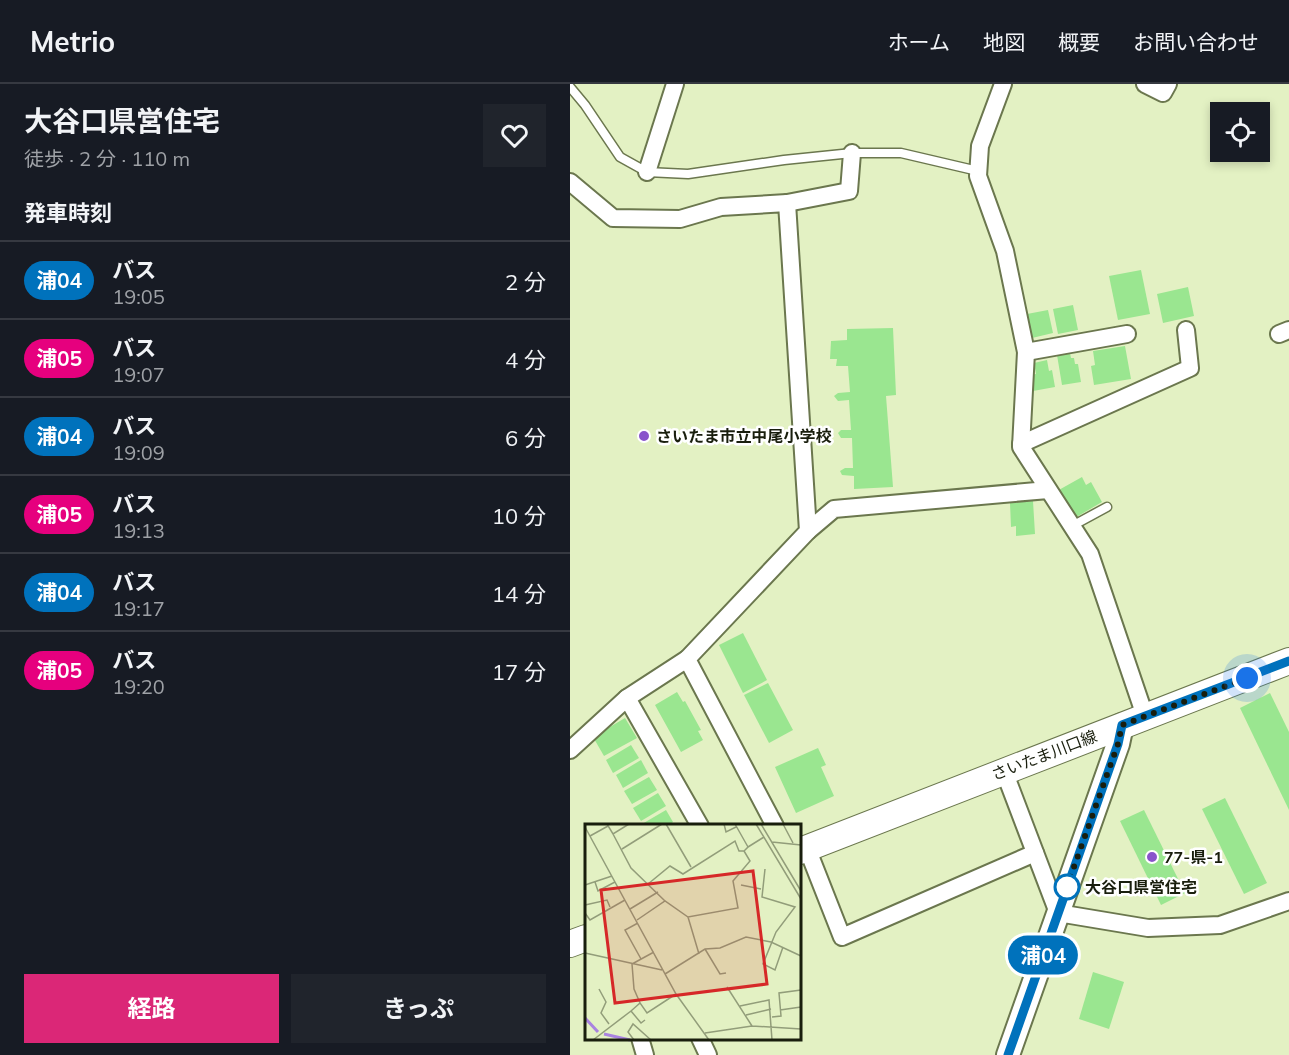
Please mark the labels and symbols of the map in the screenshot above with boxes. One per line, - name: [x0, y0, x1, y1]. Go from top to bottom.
- place label: さいたま市立中尾小学校: [656, 426, 832, 446]
- marker: さいたま市立中尾小学校: [637, 429, 651, 443]
- your location: [1232, 663, 1262, 693]
- street label: さいたま川口線: [988, 726, 1100, 784]
- inset map: [585, 824, 801, 1040]
- place label: 77-県-1: [1164, 847, 1223, 867]
- marker: 77-県-1: [1145, 850, 1159, 864]
- marker: 大谷口県営住宅: [1054, 874, 1080, 900]
- place label: 大谷口県営住宅: [1085, 877, 1197, 897]
- line badge: 浦04: [1008, 936, 1078, 974]

